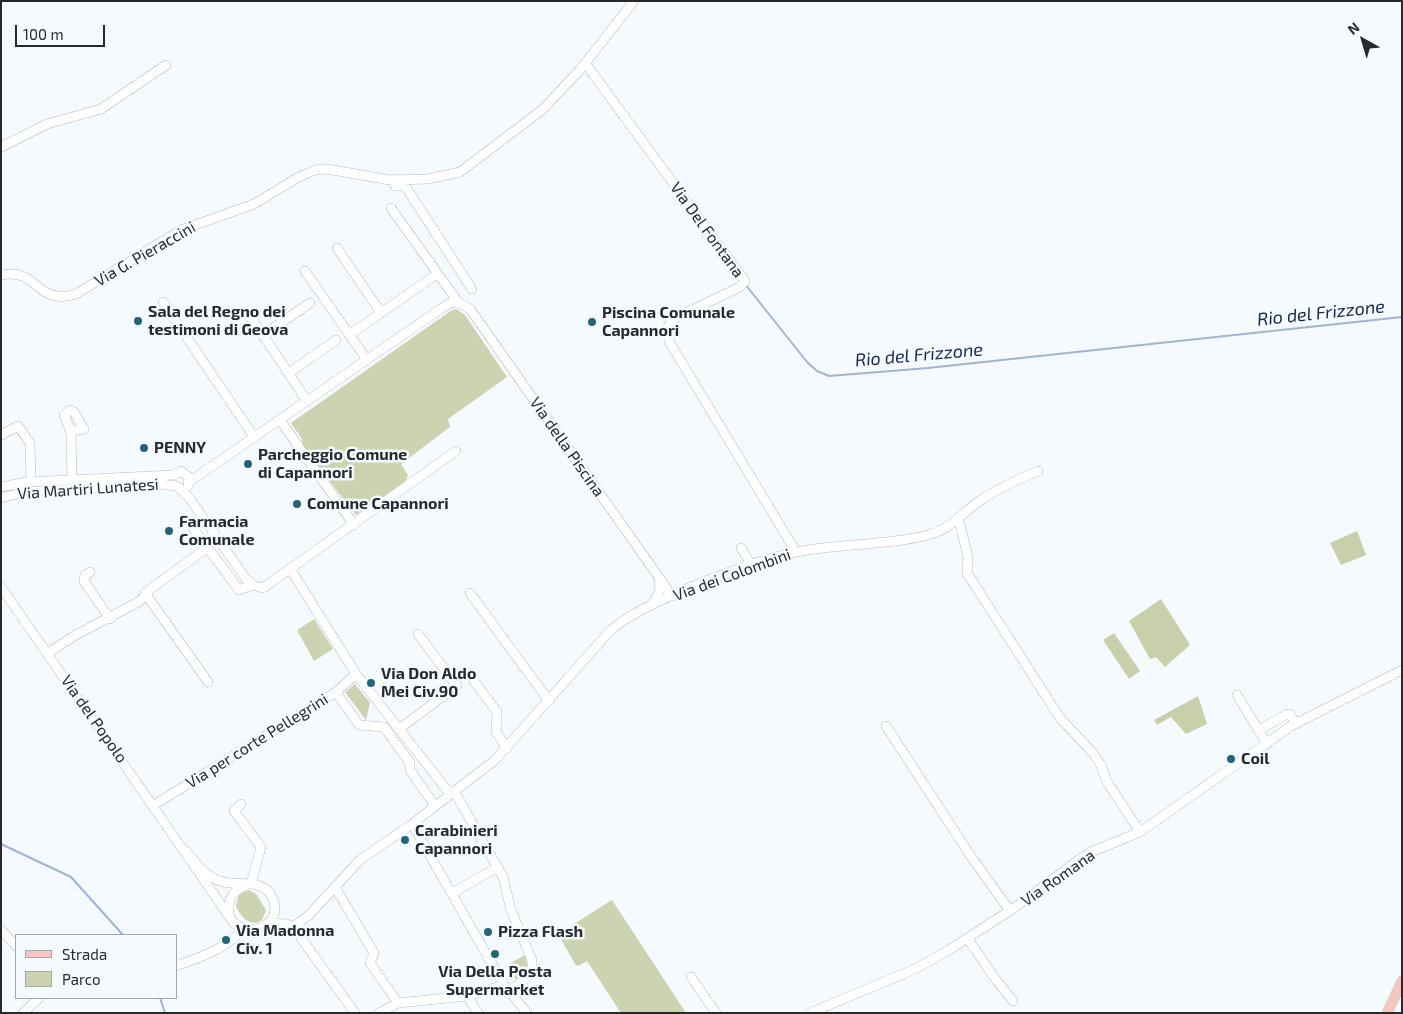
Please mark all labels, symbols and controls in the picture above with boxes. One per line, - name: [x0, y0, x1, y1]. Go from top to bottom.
- scale bar: [18, 15, 108, 47]
- north arrow: [1338, 15, 1388, 65]
- text: N: [1344, 18, 1363, 38]
- text: 100 m: [23, 25, 64, 43]
- street label: Via Del Fontana: [666, 179, 748, 281]
- street label: Via G. Pieraccini: [91, 217, 199, 291]
- water label: Rio del Frizzone: [1256, 296, 1386, 330]
- place label: Sala del Regno dei testimoni di Geova: [148, 302, 288, 340]
- place label: Piscina Comunale Capannori: [602, 303, 735, 341]
- marker: Sala del Regno dei testimoni di Geova: [132, 315, 144, 327]
- marker: Piscina Comunale Capannori: [586, 316, 598, 328]
- water label: Rio del Frizzone: [854, 339, 984, 371]
- street label: Via della Piscina: [526, 394, 608, 500]
- place label: PENNY: [154, 438, 206, 458]
- marker: PENNY: [138, 442, 150, 454]
- place label: Parcheggio Comune di Capannori: [258, 445, 407, 483]
- marker: Parcheggio Comune di Capannori: [242, 458, 254, 470]
- street label: Via Martiri Lunatesi: [17, 474, 159, 504]
- place label: Comune Capannori: [307, 494, 449, 514]
- marker: Comune Capannori: [291, 498, 303, 510]
- place label: Farmacia Comunale: [179, 512, 254, 550]
- marker: Farmacia Comunale: [163, 525, 175, 537]
- street label: Via dei Colombini: [671, 545, 793, 605]
- place label: Via Don Aldo Mei Civ.90: [381, 664, 476, 702]
- street label: Via del Popolo: [57, 671, 131, 767]
- marker: Via Don Aldo Mei Civ.90: [365, 677, 377, 689]
- street label: Via per corte Pellegrini: [182, 689, 332, 793]
- place label: Coil: [1241, 749, 1270, 769]
- marker: Coil: [1225, 753, 1237, 765]
- place label: Carabinieri Capannori: [415, 821, 498, 859]
- marker: Carabinieri Capannori: [399, 834, 411, 846]
- street label: Via Romana: [1017, 846, 1099, 910]
- place label: Via Madonna Civ. 1: [236, 921, 334, 959]
- place label: Pizza Flash: [498, 922, 583, 942]
- marker: Pizza Flash: [482, 926, 494, 938]
- legend: [15, 934, 178, 999]
- marker: Via Madonna Civ. 1: [220, 934, 232, 946]
- text: Strada: [62, 945, 107, 963]
- marker: Via Della Posta Supermarket: [489, 948, 501, 960]
- place label: Via Della Posta Supermarket: [438, 962, 552, 1000]
- text: Parco: [62, 970, 101, 988]

